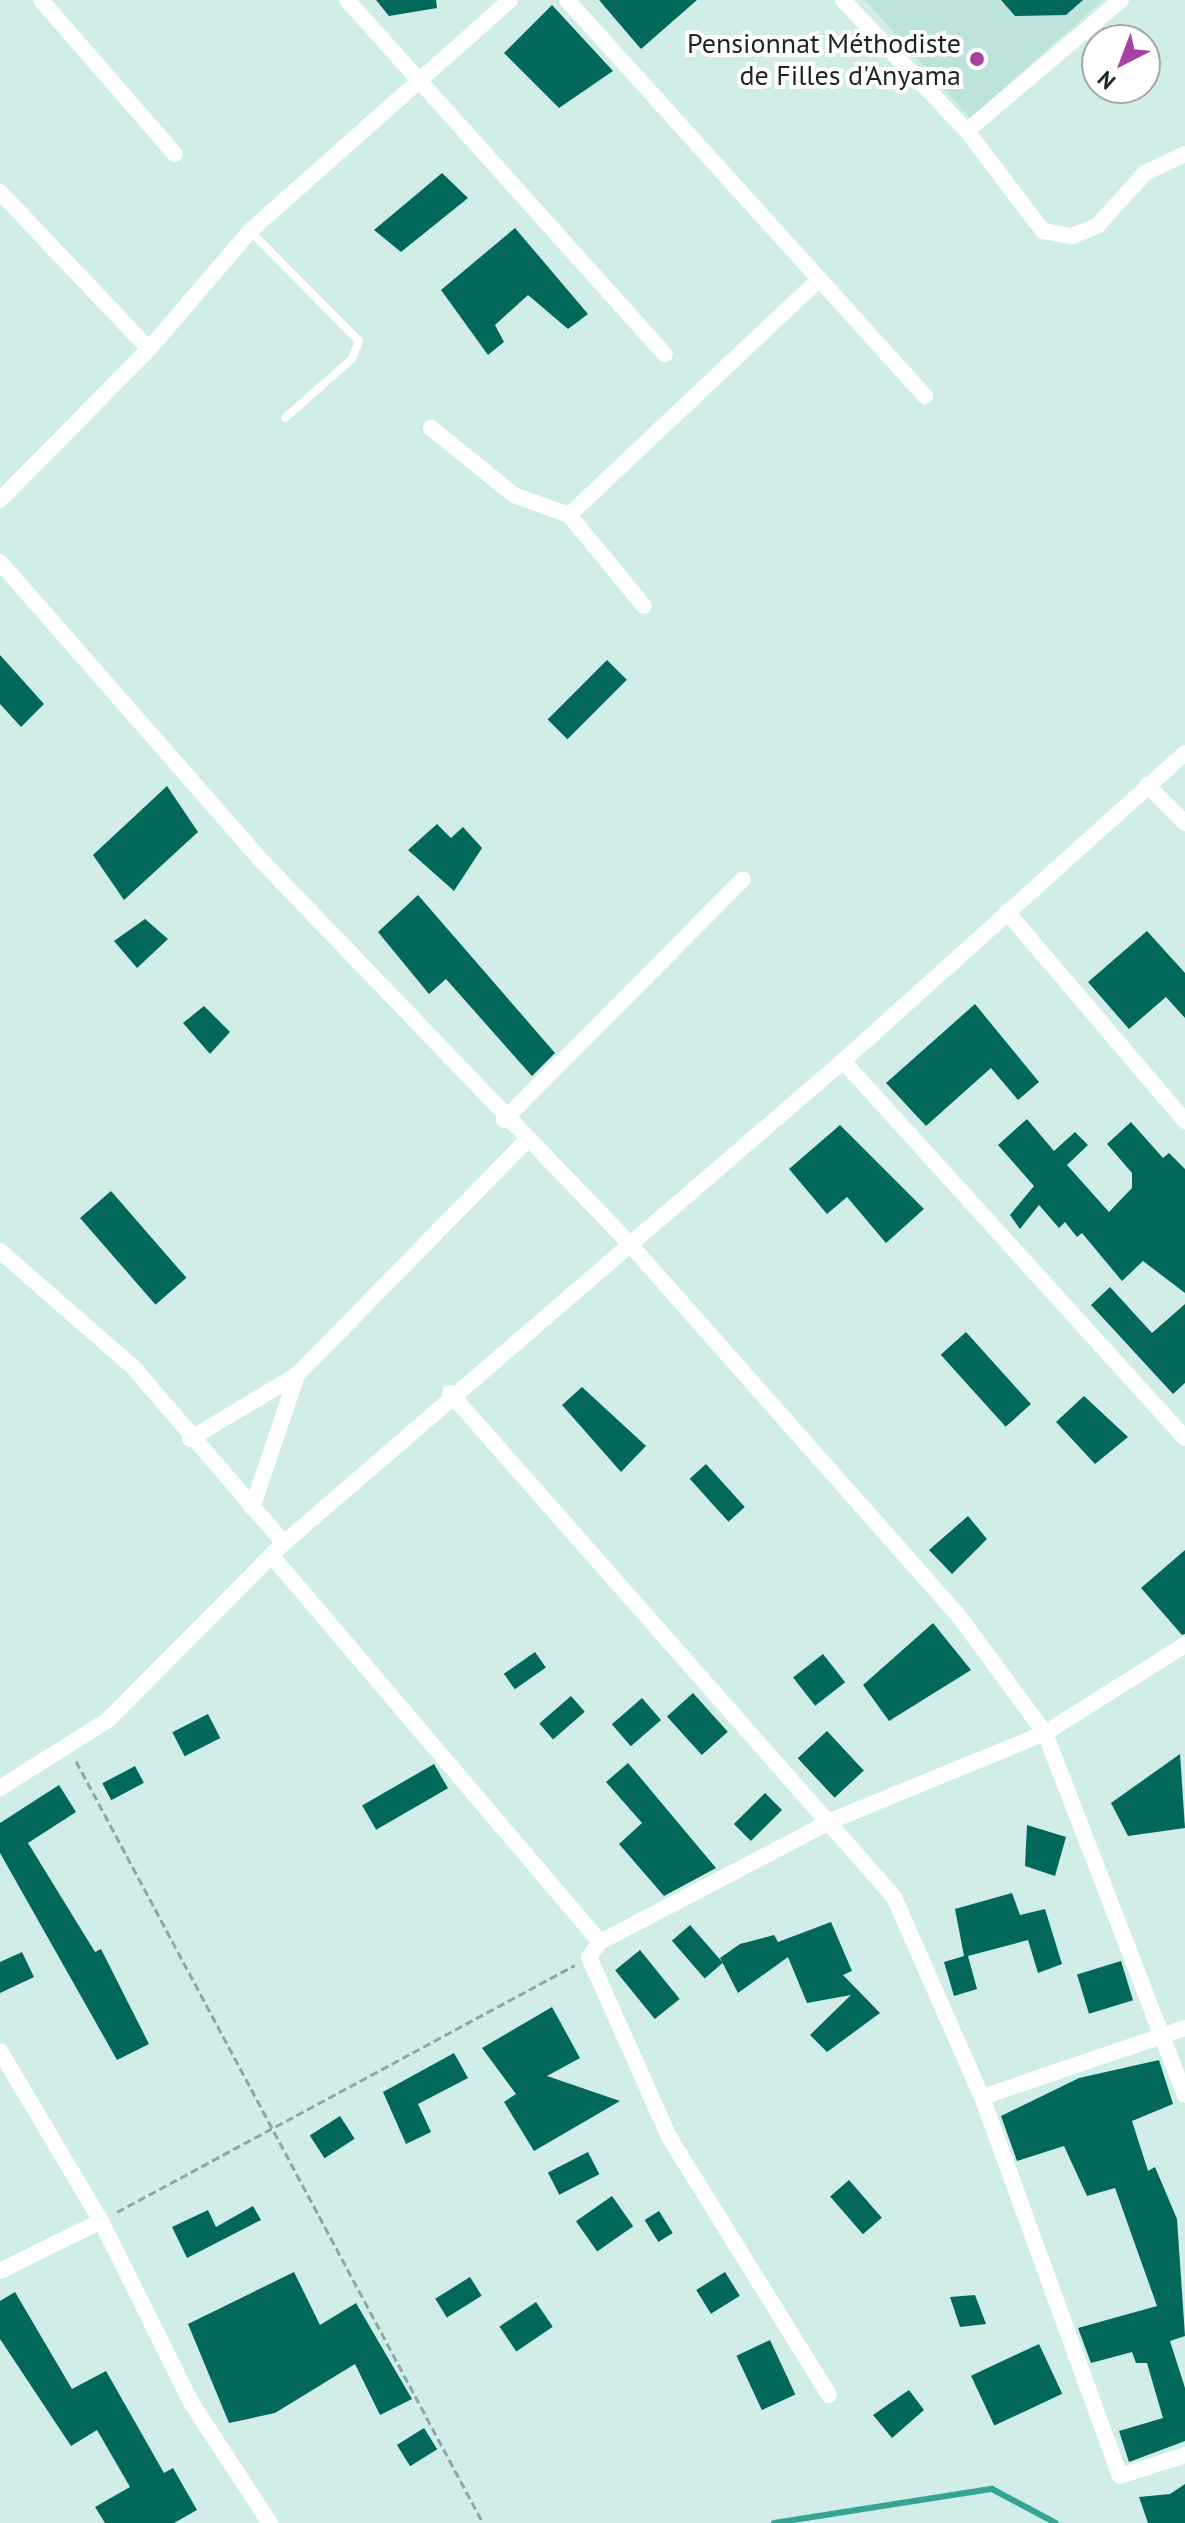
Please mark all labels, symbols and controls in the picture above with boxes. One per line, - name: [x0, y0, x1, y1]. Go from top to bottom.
- north arrow: [1081, 24, 1161, 104]
- place label: Pensionnat Méthodiste de Filles d'Anyama: [687, 26, 961, 92]
- marker: Pensionnat Méthodiste de Filles d'Anyama: [968, 50, 986, 68]
- text: N: [1092, 65, 1121, 96]

